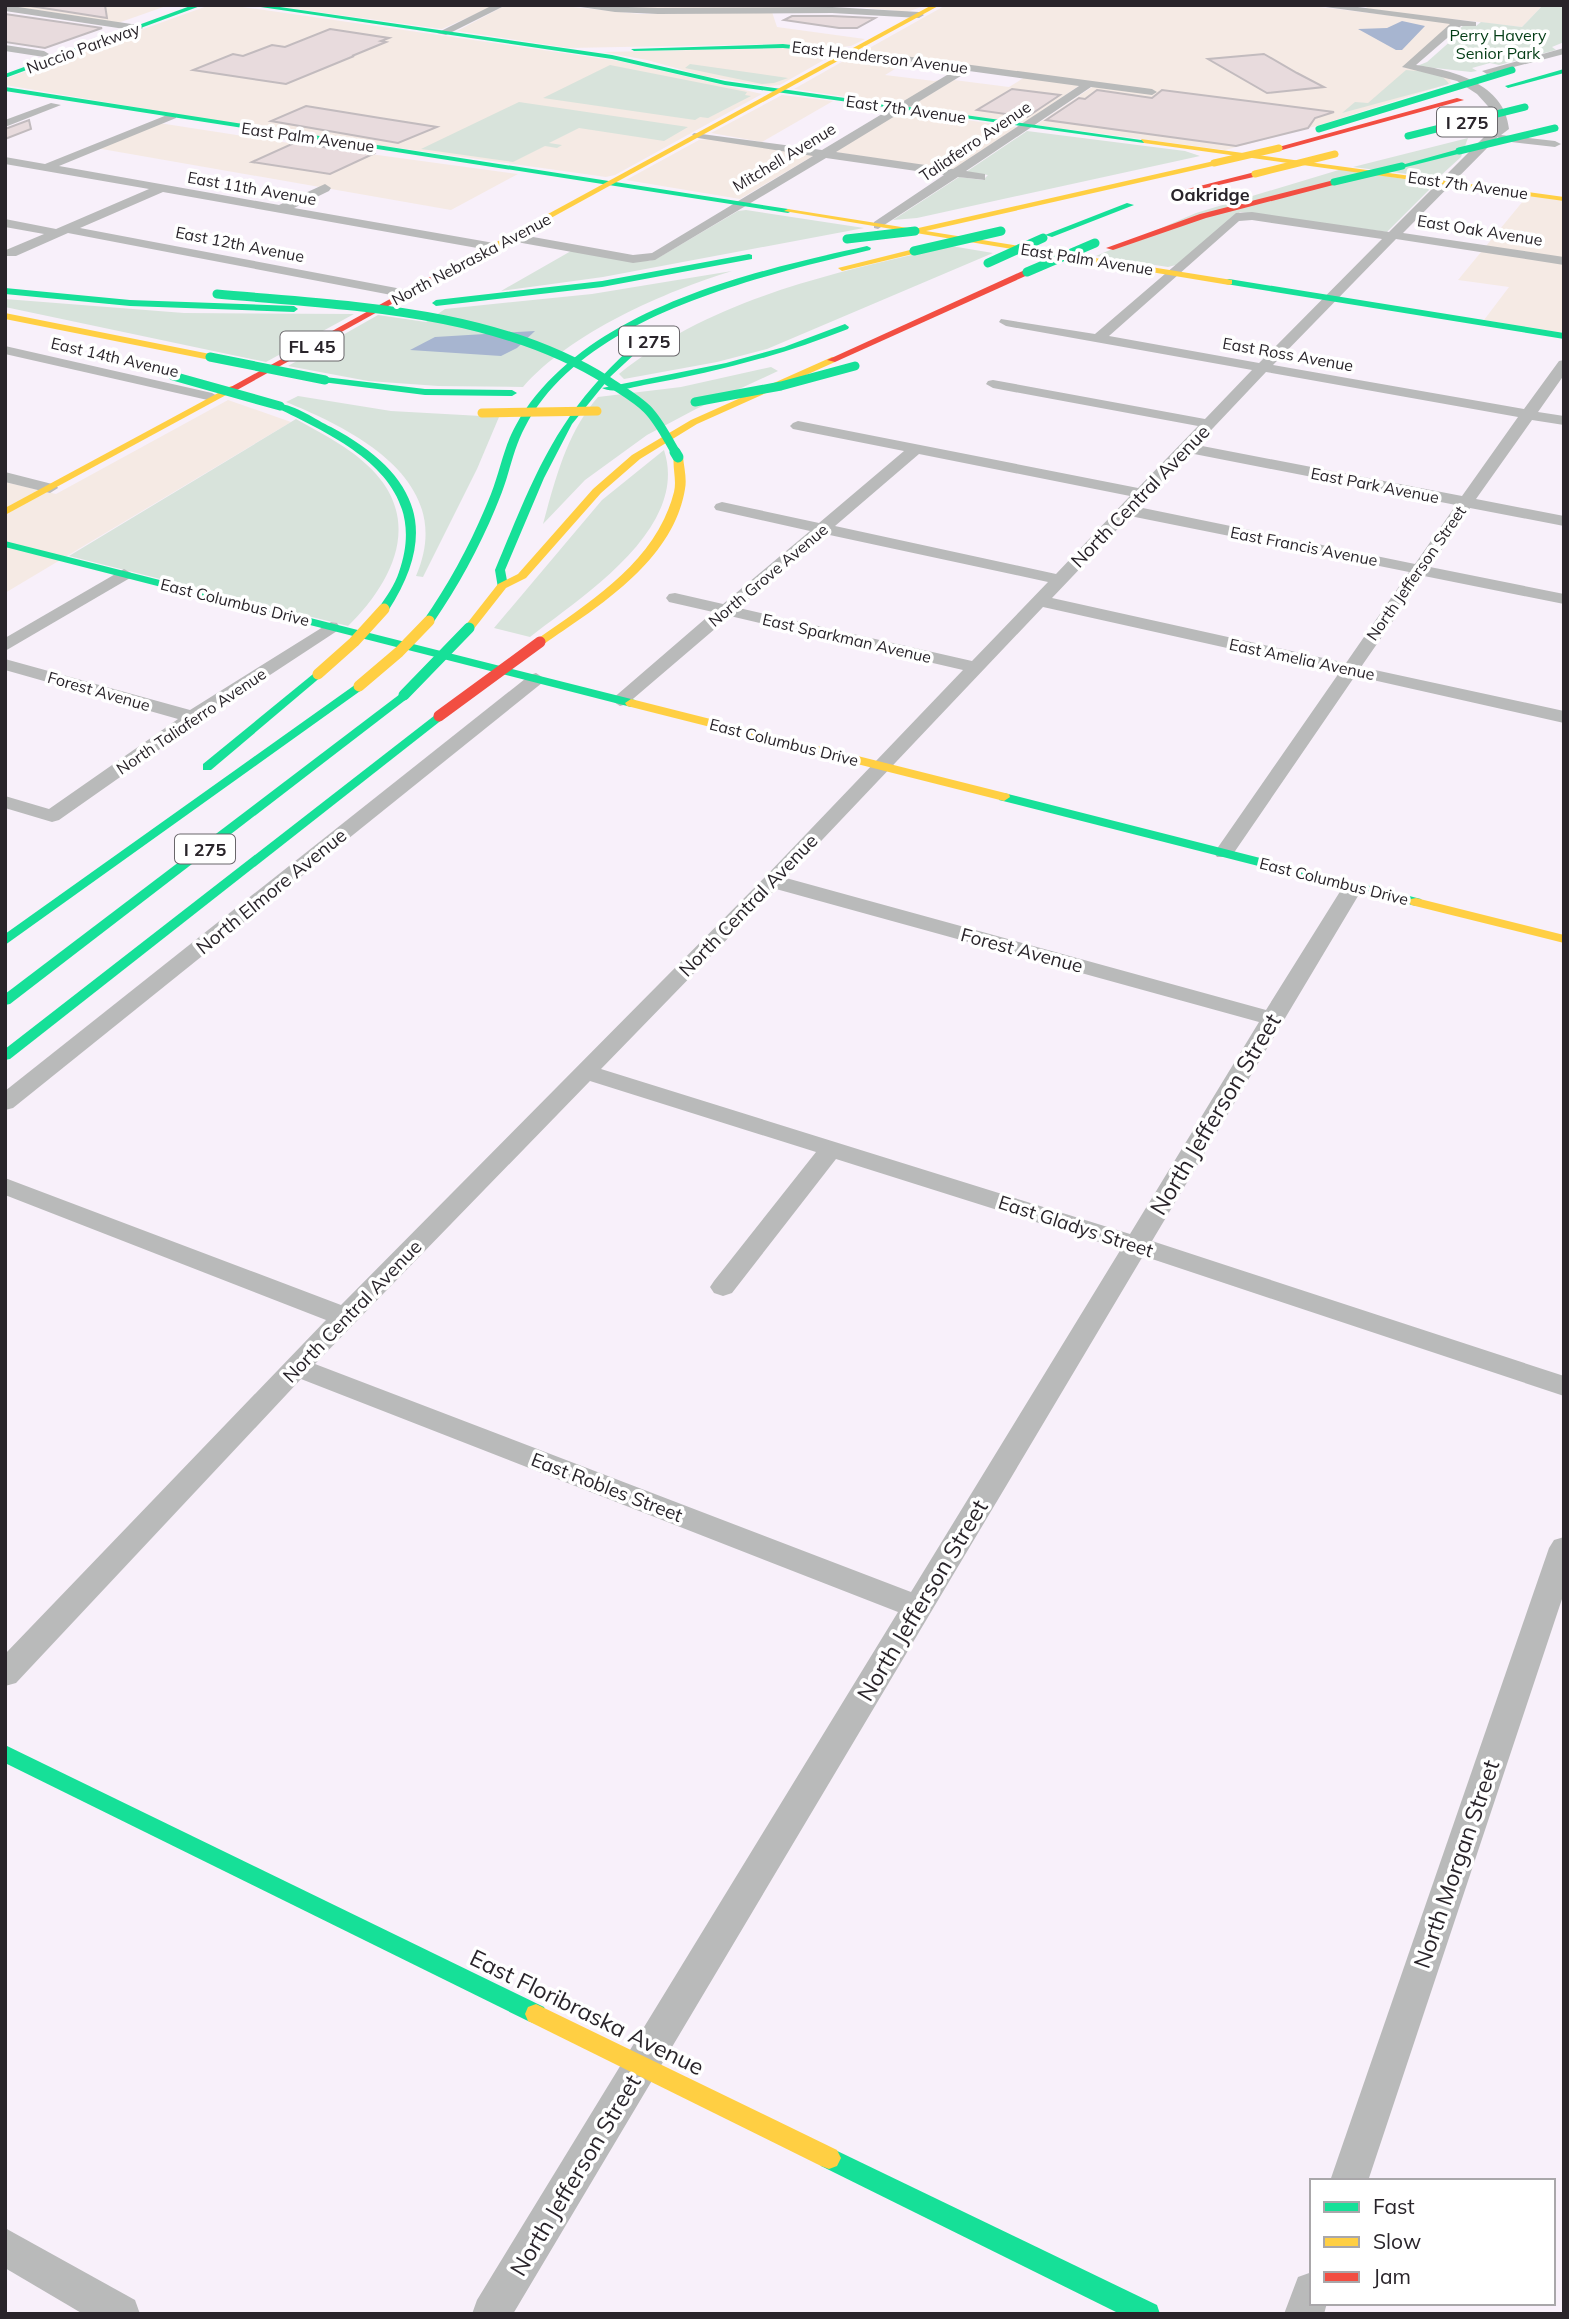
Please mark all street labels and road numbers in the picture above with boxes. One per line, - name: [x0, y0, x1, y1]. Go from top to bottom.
- street label: Nuccio Parkway: [24, 18, 143, 78]
- street label: East Henderson Avenue: [791, 36, 969, 78]
- street label: East 7th Avenue: [845, 91, 967, 127]
- street label: Taliaferro Avenue: [916, 96, 1034, 186]
- road number: I 275: [1437, 107, 1497, 136]
- street label: East Palm Avenue: [240, 118, 376, 156]
- street label: Mitchell Avenue: [729, 118, 839, 196]
- street label: East 11th Avenue: [186, 167, 318, 209]
- street label: East 7th Avenue: [1407, 167, 1529, 203]
- street label: North Nebraska Avenue: [388, 208, 554, 310]
- street label: East Oak Avenue: [1416, 210, 1544, 250]
- street label: East 12th Avenue: [174, 222, 306, 266]
- street label: East Palm Avenue: [1019, 239, 1155, 279]
- road number: I 275: [619, 326, 679, 356]
- road number: FL 45: [280, 332, 344, 360]
- street label: East 14th Avenue: [49, 333, 181, 381]
- street label: East Ross Avenue: [1221, 333, 1355, 375]
- street label: North Central Avenue: [1066, 420, 1214, 572]
- street label: East Park Avenue: [1309, 463, 1441, 507]
- street label: North Jefferson Street: [1362, 501, 1470, 644]
- street label: North Grove Avenue: [704, 519, 832, 631]
- street label: East Francis Avenue: [1229, 522, 1379, 570]
- street label: East Columbus Drive: [158, 574, 312, 630]
- street label: East Sparkman Avenue: [761, 609, 933, 667]
- street label: East Amelia Avenue: [1227, 634, 1377, 684]
- street label: North Taliaferro Avenue: [112, 663, 270, 779]
- street label: Forest Avenue: [45, 667, 153, 715]
- street label: East Columbus Drive: [707, 714, 861, 770]
- street label: North Elmore Avenue: [191, 823, 351, 959]
- street label: North Central Avenue: [674, 829, 822, 981]
- road number: I 275: [175, 834, 235, 864]
- street label: East Columbus Drive: [1257, 853, 1411, 909]
- street label: Forest Avenue: [958, 922, 1086, 978]
- street label: North Jefferson Street: [1143, 1008, 1287, 1220]
- street label: East Gladys Street: [996, 1190, 1157, 1262]
- street label: North Central Avenue: [278, 1235, 426, 1387]
- street label: East Robles Street: [528, 1447, 686, 1527]
- street label: North Jefferson Street: [850, 1494, 994, 1706]
- street label: North Morgan Street: [1407, 1756, 1505, 1972]
- street label: East Floribraska Avenue: [465, 1943, 709, 2081]
- street label: North Jefferson Street: [503, 2069, 647, 2281]

